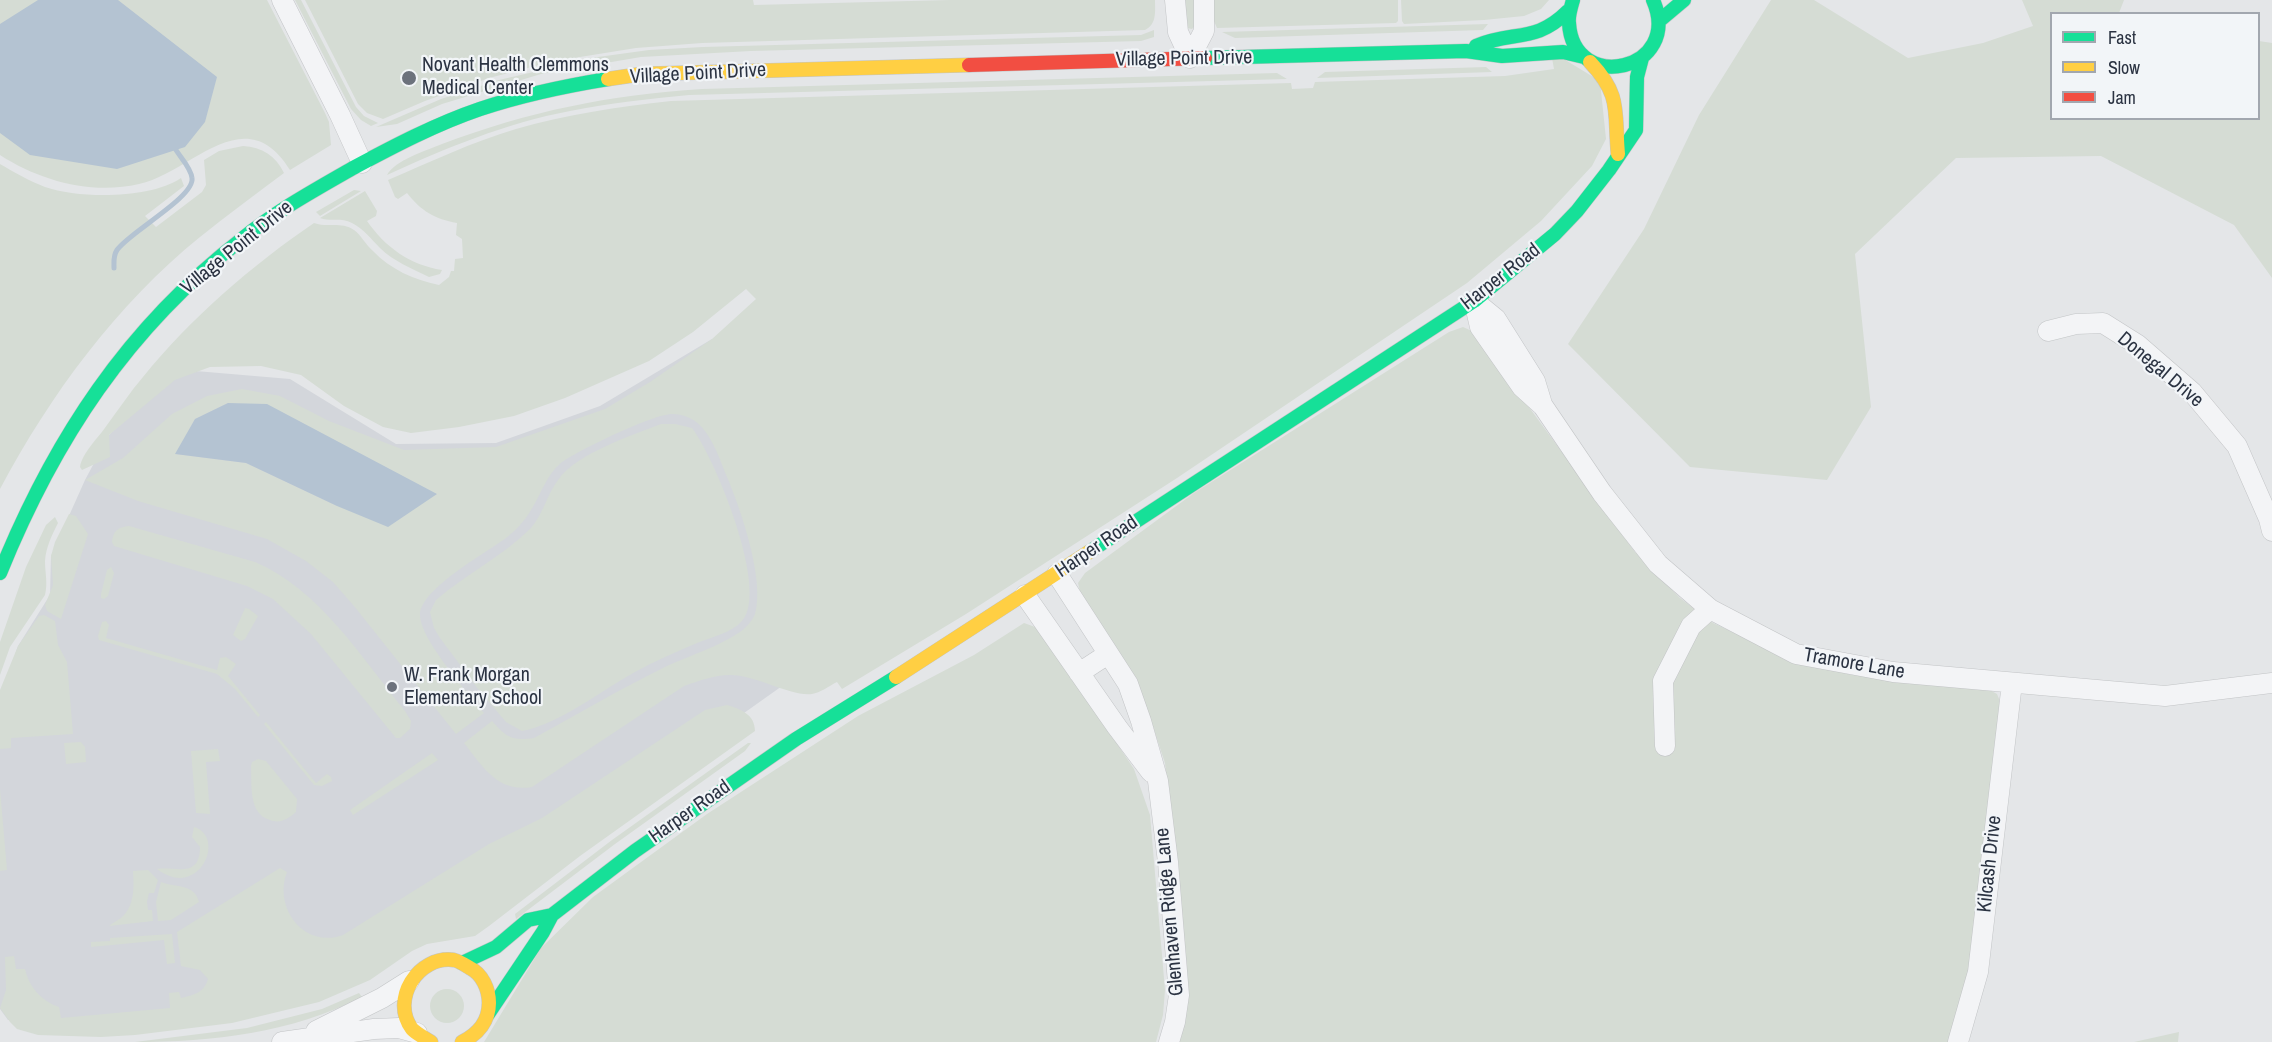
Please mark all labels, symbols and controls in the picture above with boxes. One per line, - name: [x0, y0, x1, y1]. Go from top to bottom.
- legend: [2050, 12, 2260, 120]
- text: Fast: [2108, 25, 2136, 50]
- street label: Village Point Drive: [1116, 46, 1252, 72]
- place label: Novant Health Clemmons Medical Center: [422, 54, 609, 101]
- text: Slow: [2108, 55, 2140, 80]
- street label: Village Point Drive: [629, 58, 767, 90]
- marker: Novant Health Clemmons Medical Center: [400, 69, 418, 87]
- text: Jam: [2108, 85, 2136, 110]
- street label: Village Point Drive: [176, 196, 298, 300]
- street label: Harper Road: [1457, 239, 1545, 315]
- street label: Donegal Drive: [2112, 327, 2208, 413]
- street label: Harper Road: [1051, 511, 1143, 583]
- street label: Tramore Lane: [1801, 643, 1907, 685]
- place label: W. Frank Morgan Elementary School: [404, 664, 542, 711]
- marker: W. Frank Morgan Elementary School: [385, 680, 399, 694]
- street label: Harper Road: [645, 775, 735, 849]
- street label: Kilcash Drive: [1973, 814, 2007, 914]
- street label: Glenhaven Ridge Lane: [1151, 827, 1189, 997]

